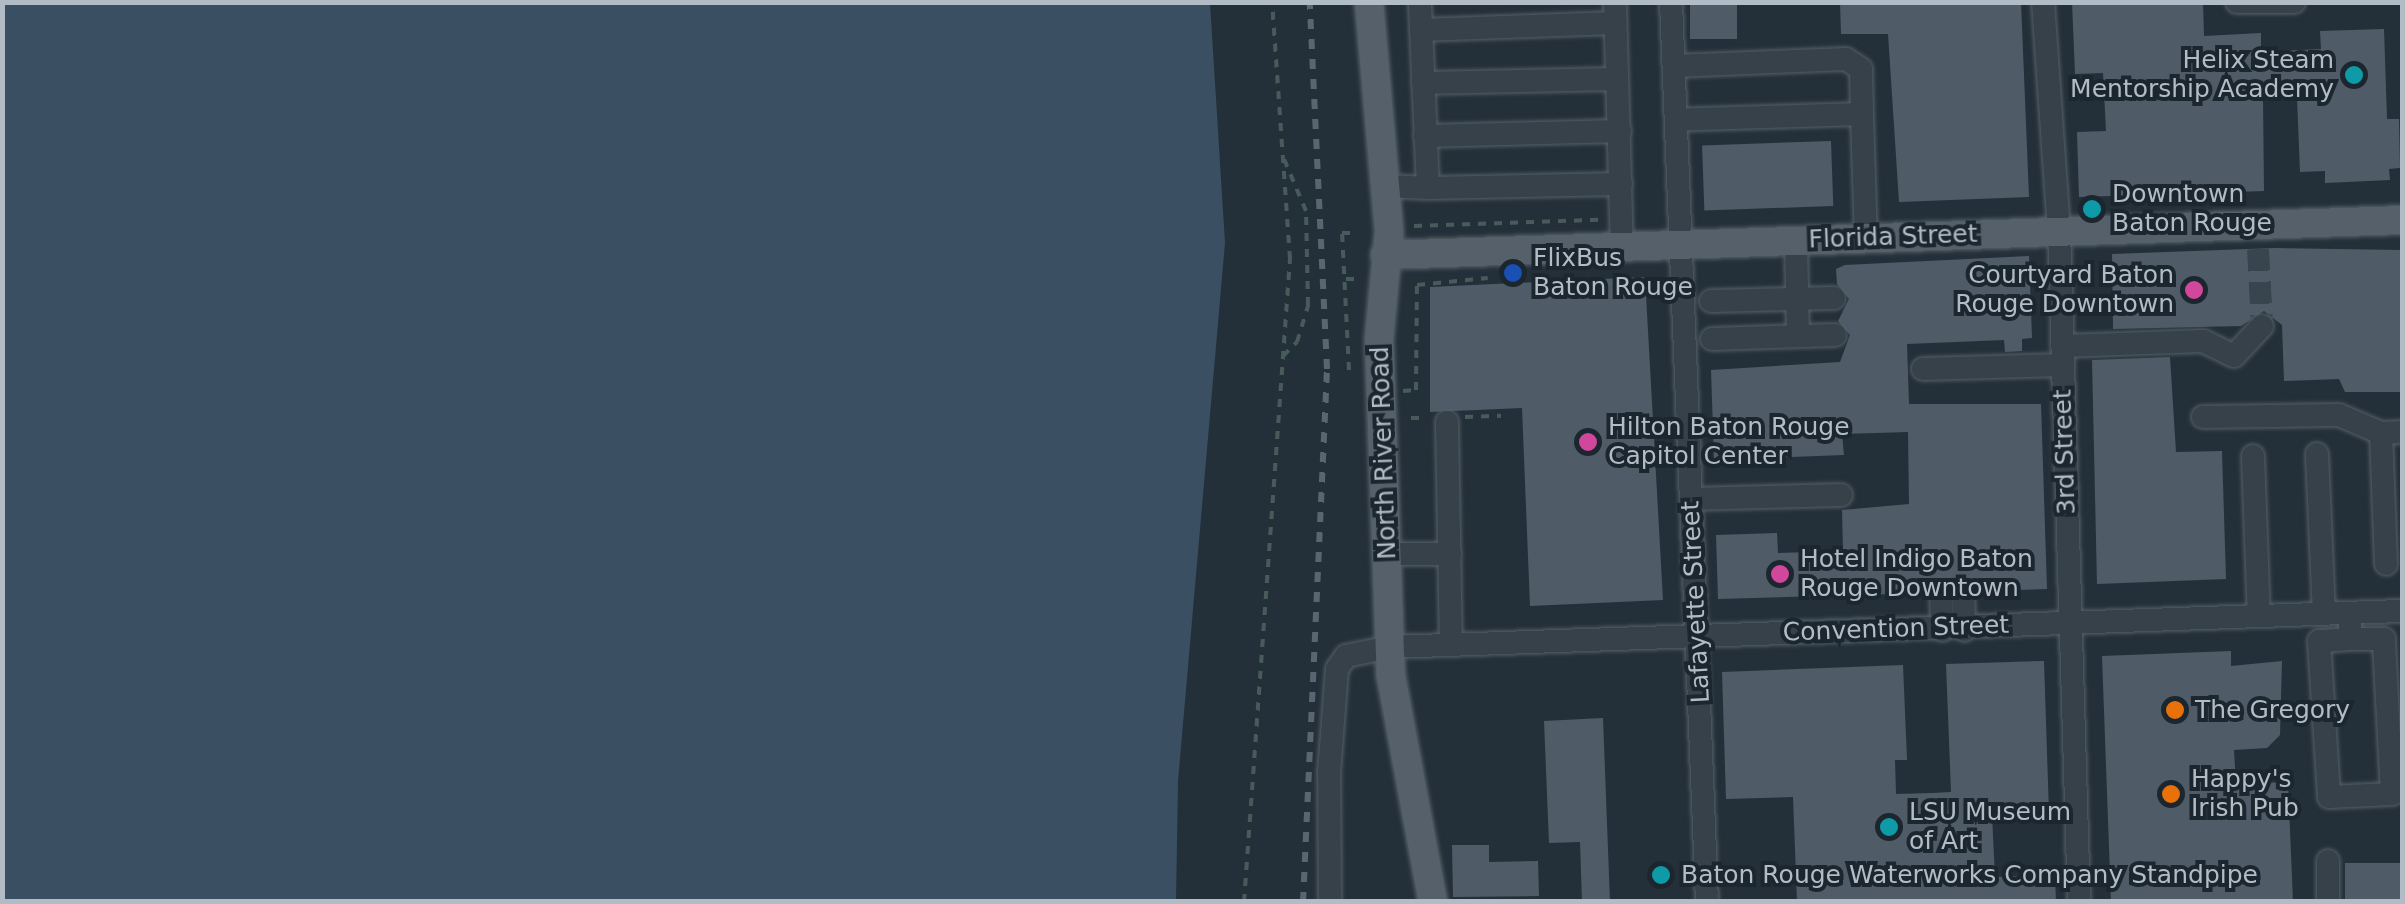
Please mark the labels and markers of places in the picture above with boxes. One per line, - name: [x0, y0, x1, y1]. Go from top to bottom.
- place label: Helix Steam Mentorship Academy: [2070, 46, 2334, 105]
- marker: Helix Steam Mentorship Academy: [2343, 64, 2365, 86]
- place label: Downtown Baton Rouge: [2112, 180, 2272, 239]
- marker: Downtown Baton Rouge: [2081, 198, 2103, 220]
- place label: FlixBus Baton Rouge: [1533, 244, 1693, 303]
- place label: Courtyard Baton Rouge Downtown: [1955, 261, 2174, 320]
- marker: FlixBus Baton Rouge: [1502, 262, 1524, 284]
- marker: Courtyard Baton Rouge Downtown: [2183, 279, 2205, 301]
- place label: Hilton Baton Rouge Capitol Center: [1608, 413, 1850, 472]
- marker: Hilton Baton Rouge Capitol Center: [1577, 431, 1599, 453]
- place label: Hotel Indigo Baton Rouge Downtown: [1800, 545, 2033, 604]
- marker: Hotel Indigo Baton Rouge Downtown: [1769, 563, 1791, 585]
- place label: The Gregory: [2195, 695, 2350, 725]
- marker: The Gregory: [2164, 699, 2186, 721]
- place label: Happy's Irish Pub: [2191, 765, 2299, 824]
- marker: Happy's Irish Pub: [2160, 783, 2182, 805]
- place label: LSU Museum of Art: [1909, 798, 2071, 857]
- marker: LSU Museum of Art: [1878, 816, 1900, 838]
- place label: Baton Rouge Waterworks Company Standpipe: [1681, 860, 2258, 890]
- marker: Baton Rouge Waterworks Company Standpipe: [1650, 864, 1672, 886]

